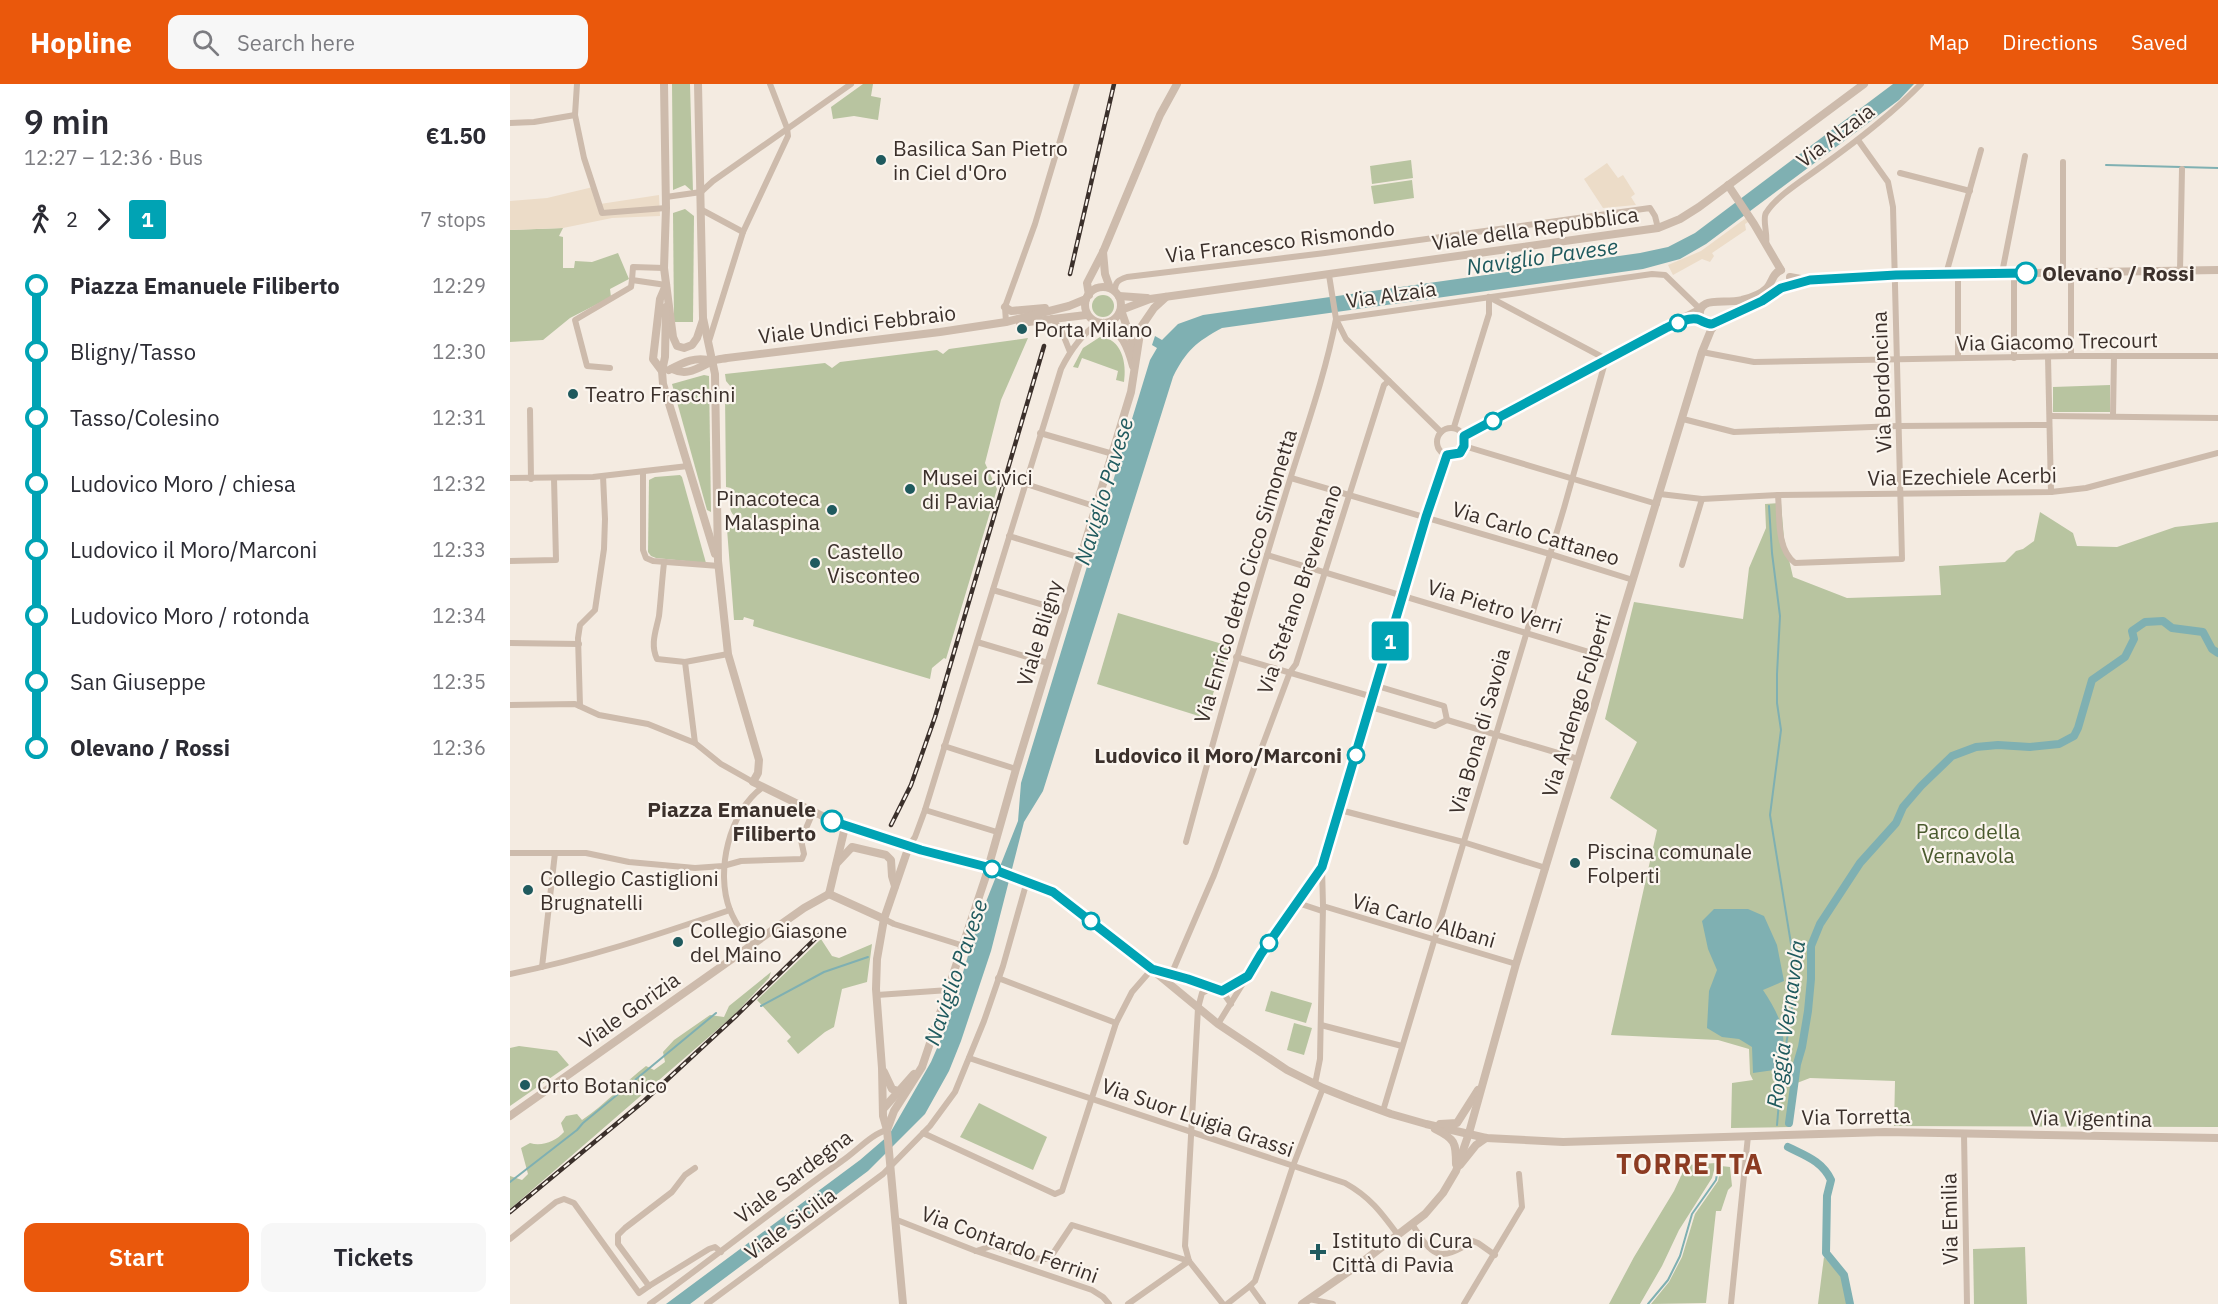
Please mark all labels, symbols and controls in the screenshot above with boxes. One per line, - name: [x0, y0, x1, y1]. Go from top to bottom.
- search box: [168, 15, 588, 69]
- text: Hopline: [30, 24, 132, 61]
- icon: search: [189, 26, 222, 59]
- text: Search here: [237, 28, 355, 57]
- text: Map: [1929, 28, 1969, 56]
- text: Directions: [2002, 28, 2098, 56]
- text: Saved: [2131, 28, 2188, 56]
- street label: Via Alzaia: [1790, 96, 1880, 174]
- text: 9 min: [24, 100, 109, 143]
- text: €1.50: [426, 121, 486, 150]
- place label: Basilica San Pietro in Ciel d'Oro: [893, 134, 1068, 186]
- text: 12:27 – 12:36 · Bus: [24, 144, 203, 171]
- marker: Basilica San Pietro in Ciel d'Oro: [874, 153, 888, 167]
- street label: Viale della Repubblica: [1430, 200, 1640, 256]
- icon: walk: [24, 203, 57, 236]
- icon: forward: [87, 203, 120, 236]
- text: 1: [141, 205, 154, 233]
- text: 2: [66, 206, 78, 233]
- text: 7 stops: [420, 206, 486, 233]
- street label: Via Francesco Rismondo: [1164, 213, 1396, 269]
- water label: Naviglio Pavese: [1464, 231, 1620, 281]
- place label: Olevano / Rossi: [2042, 259, 2195, 287]
- marker: Olevano / Rossi: [2015, 262, 2037, 284]
- text: Piazza Emanuele Filiberto: [70, 271, 340, 300]
- text: 12:29: [432, 272, 486, 299]
- street label: Via Alzaia: [1344, 274, 1438, 314]
- street label: Viale Undici Febbraio: [757, 298, 957, 350]
- street label: Via Bordoncina: [1865, 311, 1897, 453]
- unlabelled marker: [1669, 314, 1687, 332]
- place label: Porta Milano: [1034, 315, 1152, 343]
- marker: Porta Milano: [1015, 322, 1029, 336]
- street label: Via Giacomo Trecourt: [1956, 325, 2158, 357]
- text: Bligny/Tasso: [70, 337, 196, 366]
- text: 12:30: [432, 338, 486, 365]
- place label: Teatro Fraschini: [585, 380, 735, 408]
- marker: Teatro Fraschini: [566, 387, 580, 401]
- text: Tasso/Colesino: [70, 403, 220, 432]
- text: 12:31: [432, 404, 486, 431]
- unlabelled marker: [1484, 412, 1502, 430]
- water label: Naviglio Pavese: [1067, 414, 1139, 568]
- street label: Via Enrico detto Cicco Simonetta: [1187, 426, 1303, 726]
- street label: Via Ezechiele Acerbi: [1867, 460, 2057, 492]
- place label: Musei Civici di Pavia: [922, 463, 1033, 515]
- text: Ludovico Moro / chiesa: [70, 469, 296, 498]
- text: 12:32: [432, 470, 486, 497]
- street label: Via Stefano Breventano: [1250, 480, 1348, 698]
- marker: Musei Civici di Pavia: [903, 482, 917, 496]
- place label: Pinacoteca Malaspina: [716, 484, 820, 536]
- street label: Via Carlo Cattaneo: [1449, 494, 1623, 572]
- marker: Pinacoteca Malaspina: [825, 503, 839, 517]
- text: Ludovico il Moro/Marconi: [70, 535, 317, 564]
- text: 12:33: [432, 536, 486, 563]
- place label: Castello Visconteo: [827, 537, 920, 589]
- marker: Castello Visconteo: [808, 556, 822, 570]
- street label: Via Pietro Verri: [1424, 572, 1566, 640]
- street label: Viale Bligny: [1010, 576, 1069, 689]
- text: Ludovico Moro / rotonda: [70, 601, 310, 630]
- text: 12:34: [432, 602, 486, 629]
- street label: Via Ardengo Folperti: [1535, 609, 1617, 801]
- line badge: 1: [1370, 622, 1410, 660]
- text: 1: [1384, 627, 1396, 655]
- street label: Via Bona di Savoia: [1442, 645, 1516, 817]
- text: San Giuseppe: [70, 667, 206, 696]
- text: 12:35: [432, 668, 486, 695]
- text: Olevano / Rossi: [70, 733, 230, 762]
- text: 12:36: [432, 734, 486, 761]
- place label: Ludovico il Moro/Marconi: [1094, 741, 1342, 769]
- marker: Ludovico il Moro/Marconi: [1347, 746, 1365, 764]
- place label: Piazza Emanuele Filiberto: [647, 795, 816, 847]
- marker: Piazza Emanuele Filiberto: [821, 810, 843, 832]
- park label: Parco della Vernavola: [1916, 817, 2020, 869]
- place label: Piscina comunale Folperti: [1587, 837, 1752, 889]
- marker: Piscina comunale Folperti: [1568, 856, 1582, 870]
- unlabelled marker: [983, 860, 1001, 878]
- place label: Collegio Castiglioni Brugnatelli: [540, 864, 719, 916]
- marker: Collegio Castiglioni Brugnatelli: [521, 883, 535, 897]
- street label: Via Carlo Albani: [1349, 886, 1499, 954]
- water label: Naviglio Pavese: [916, 895, 994, 1049]
- unlabelled marker: [1082, 912, 1100, 930]
- place label: Collegio Giasone del Maino: [690, 916, 847, 968]
- unlabelled marker: [1260, 934, 1278, 952]
- marker: Collegio Giasone del Maino: [671, 935, 685, 949]
- water label: Roggia Vernavola: [1759, 938, 1811, 1110]
- street label: Viale Gorizia: [573, 965, 685, 1055]
- place label: Orto Botanico: [537, 1071, 667, 1099]
- street label: Via Suor Luigia Grassi: [1098, 1071, 1298, 1163]
- marker: Orto Botanico: [518, 1078, 532, 1092]
- street label: Via Torretta: [1801, 1101, 1911, 1131]
- street label: Via Vigentina: [2030, 1103, 2152, 1133]
- street label: Viale Sardegna: [729, 1123, 857, 1229]
- district label: TORRETTA: [1616, 1146, 1764, 1181]
- street label: Via Emilia: [1934, 1173, 1964, 1265]
- street label: Viale Sicilia: [739, 1180, 841, 1266]
- street label: Via Contardo Ferrini: [918, 1199, 1102, 1289]
- button: Start: [24, 1223, 249, 1292]
- button: Tickets: [261, 1223, 486, 1292]
- place label: Istituto di Cura Città di Pavia: [1332, 1226, 1473, 1278]
- marker: Istituto di Cura Città di Pavia: [1309, 1243, 1327, 1261]

